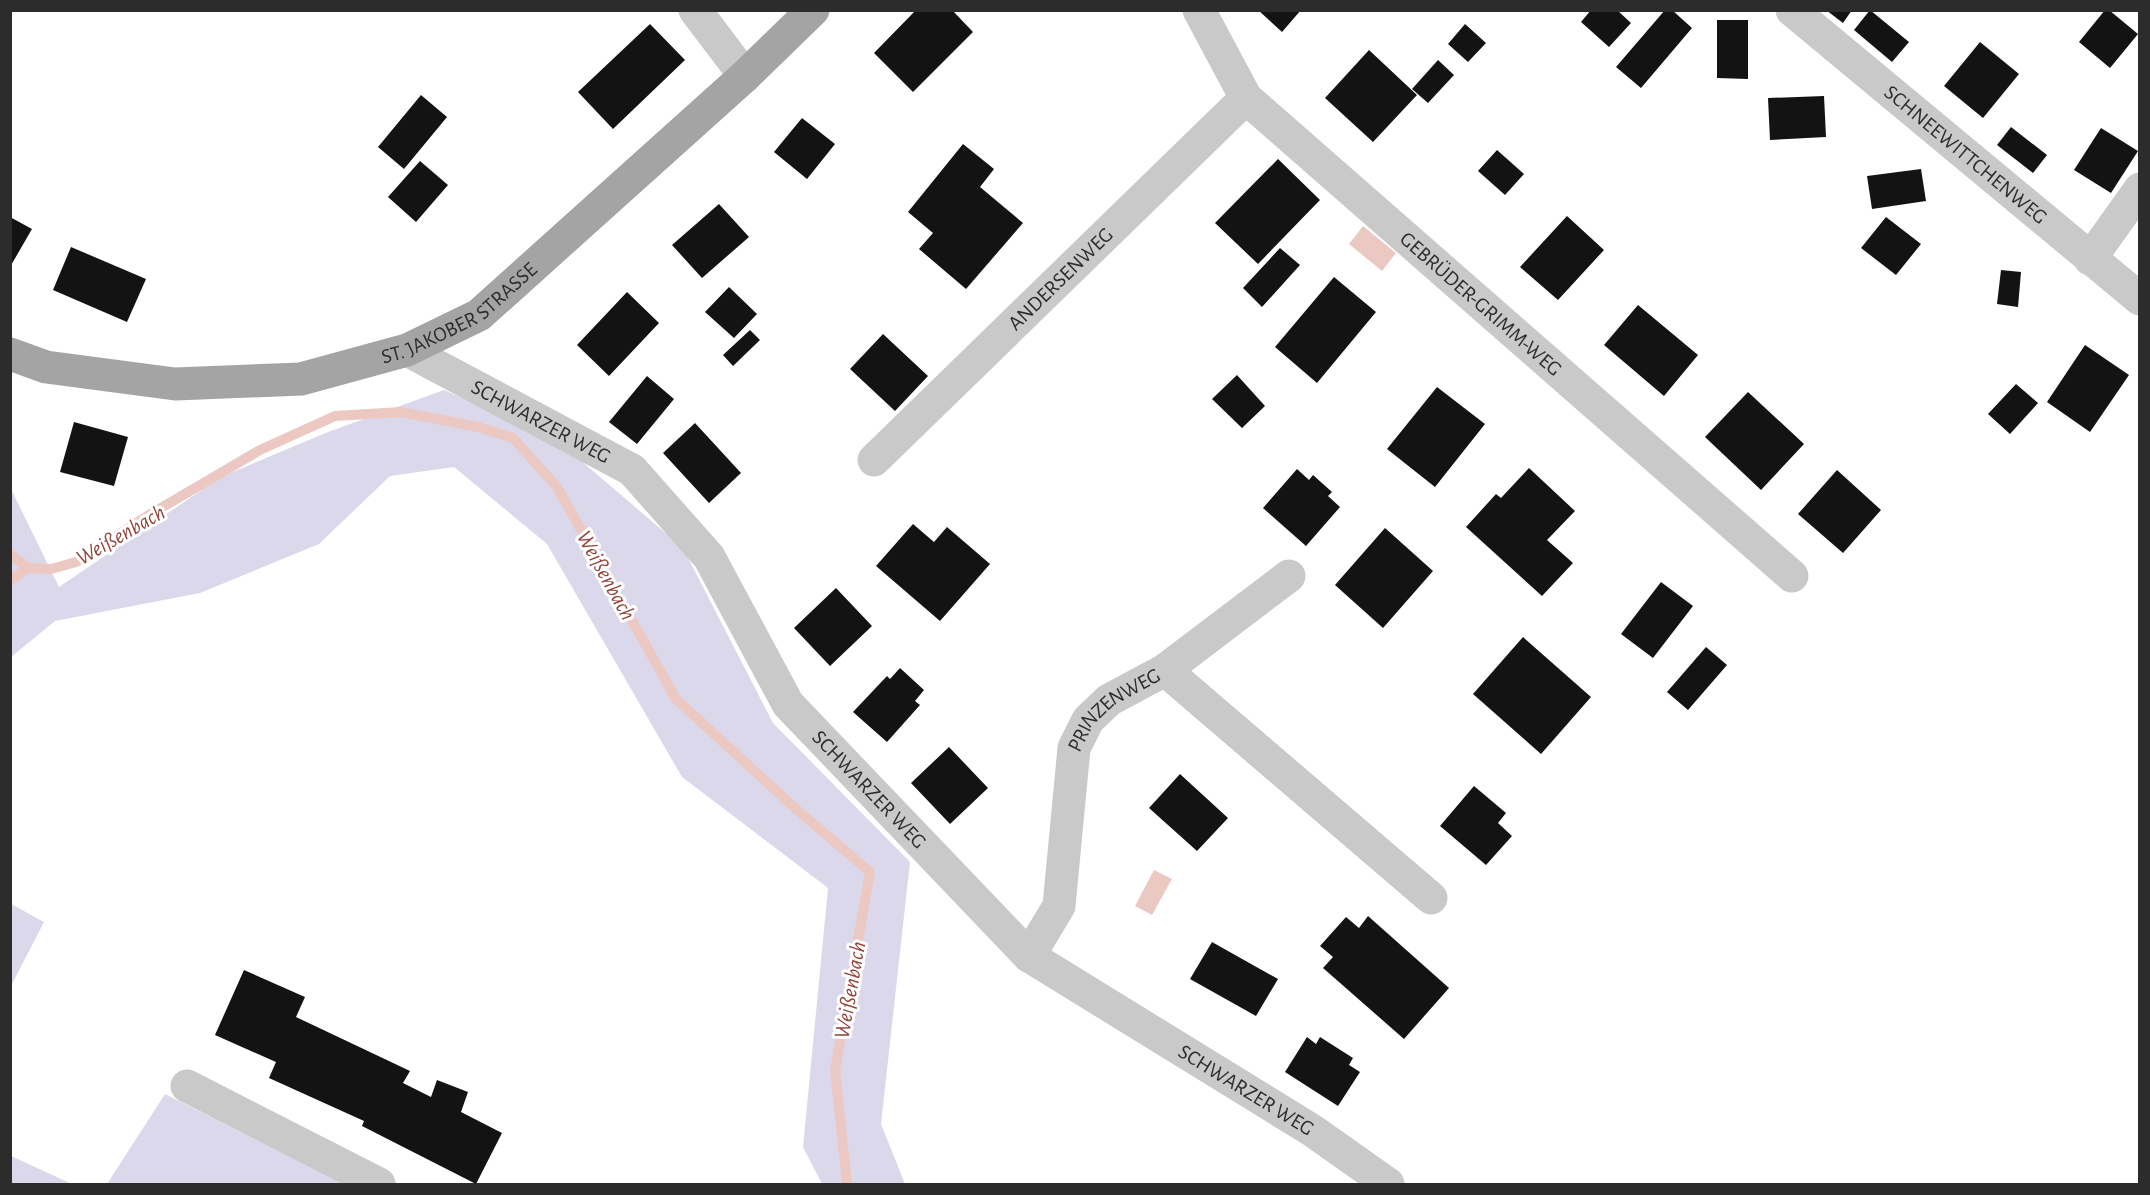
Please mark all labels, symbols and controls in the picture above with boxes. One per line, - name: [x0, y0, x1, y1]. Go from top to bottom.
- street label: SCHNEEWITTCHENWEG: [1880, 81, 2051, 228]
- street label: ANDERSENWEG: [1004, 224, 1117, 334]
- street label: GEBRÜDER-GRIMM-WEG: [1396, 228, 1565, 380]
- street label: ST. JAKOBER STRASSE: [379, 259, 541, 368]
- street label: SCHWARZER WEG: [468, 376, 614, 468]
- water label: Weißenbach: [72, 501, 169, 569]
- water label: Weißenbach: [573, 527, 640, 624]
- street label: PRINZENWEG: [1064, 665, 1164, 755]
- street label: SCHWARZER WEG: [808, 727, 930, 853]
- water label: Weißenbach: [831, 940, 869, 1041]
- street label: SCHWARZER WEG: [1175, 1041, 1317, 1140]

